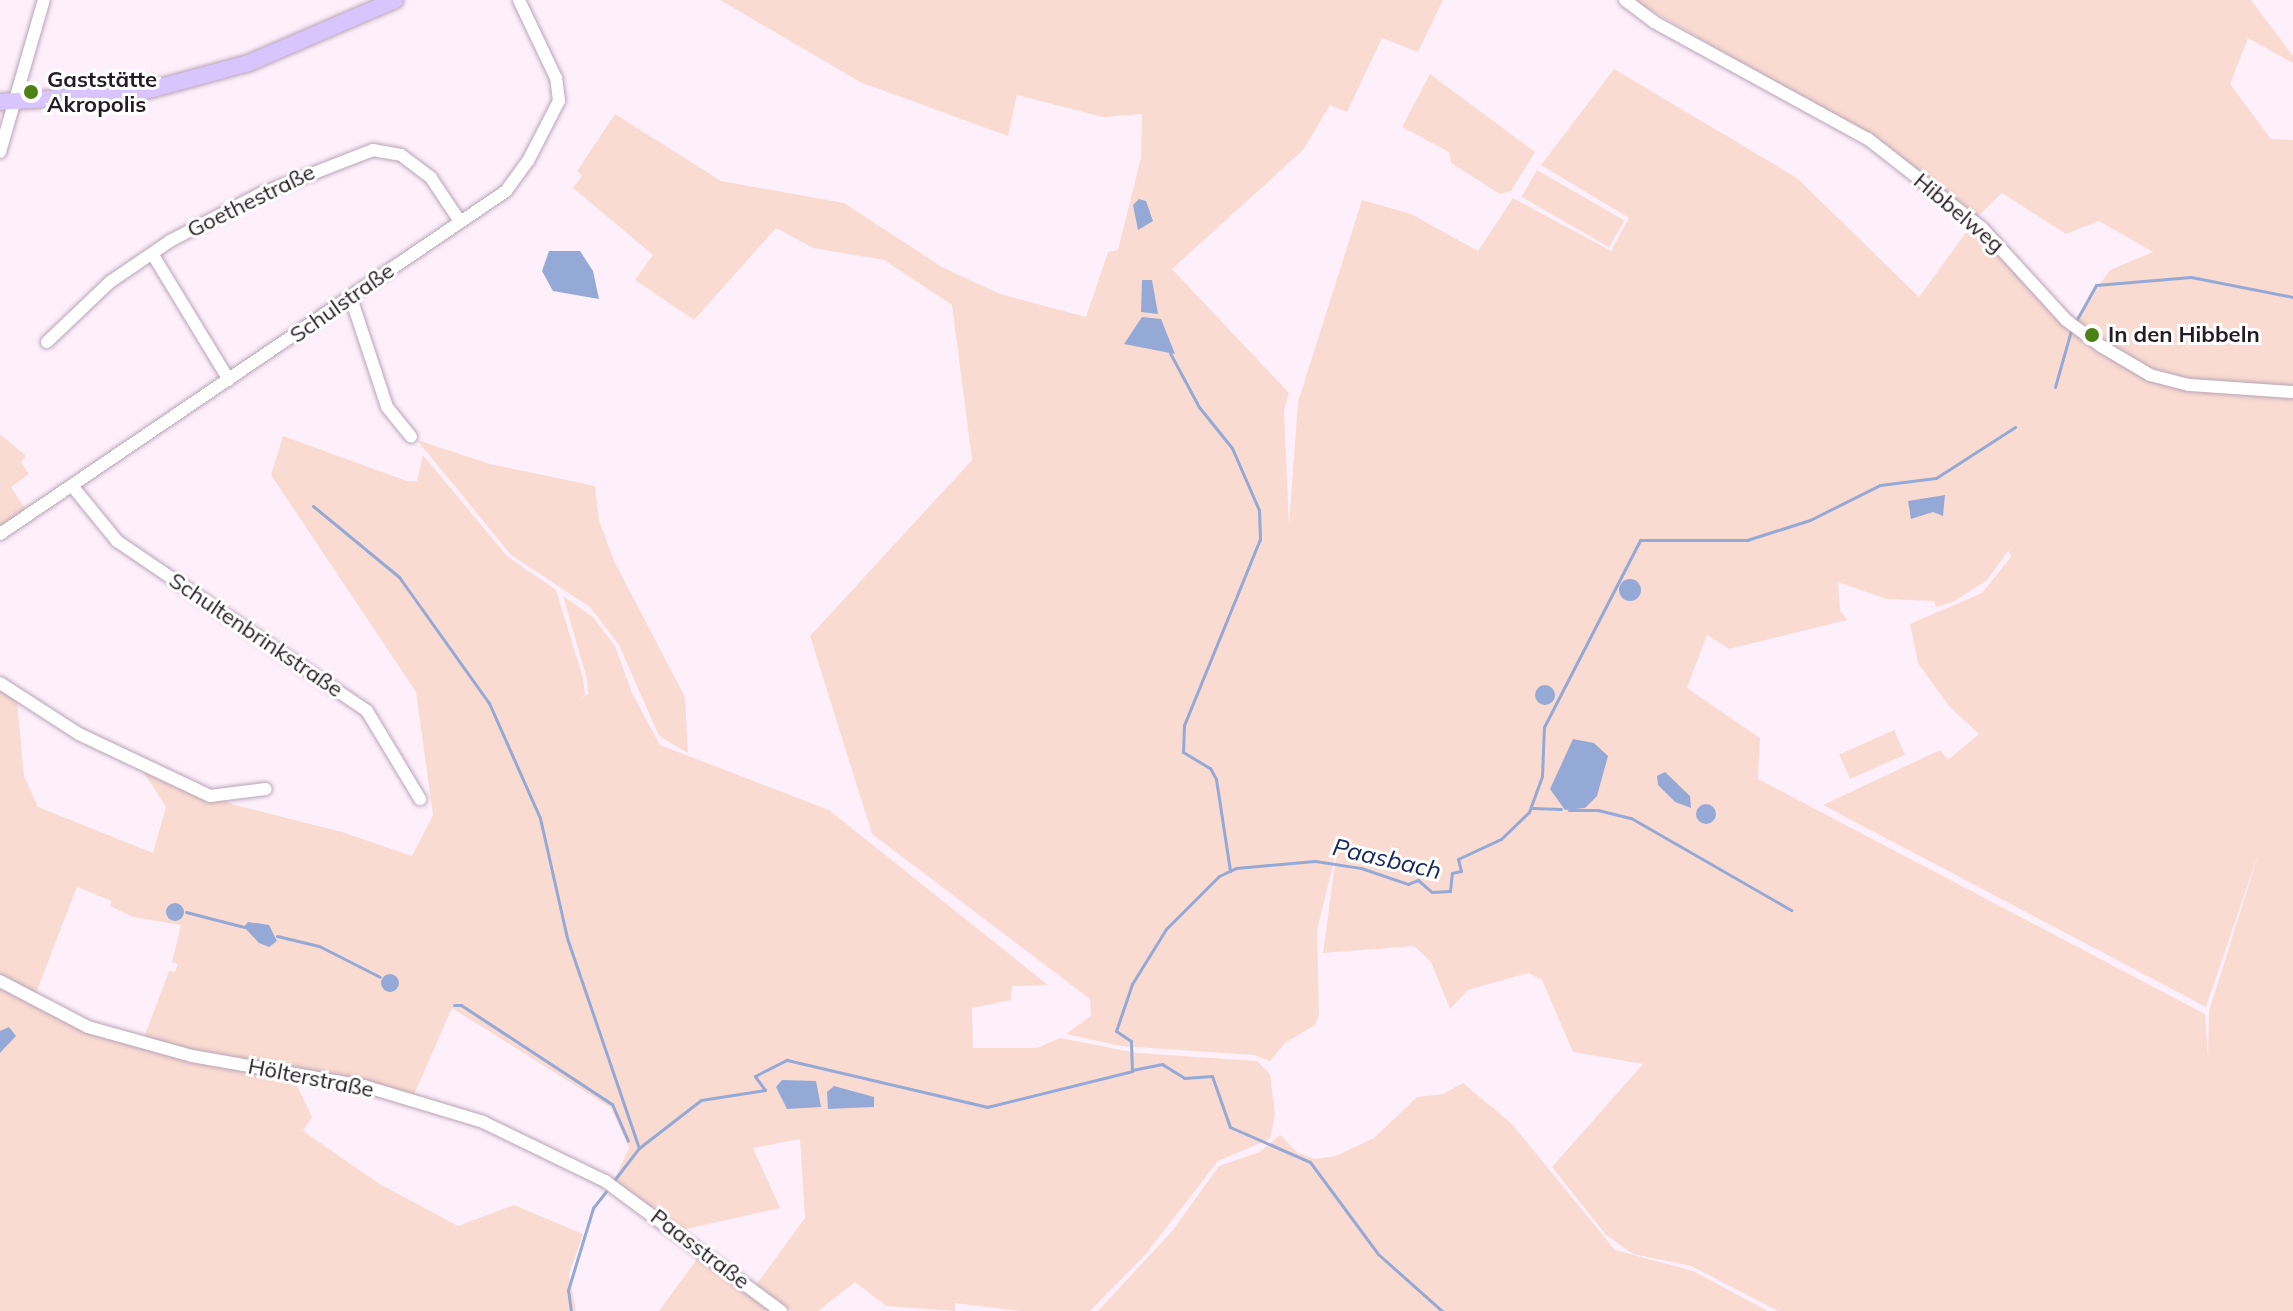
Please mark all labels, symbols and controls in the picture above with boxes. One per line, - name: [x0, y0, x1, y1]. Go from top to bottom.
- place label: Gaststätte Akropolis: [47, 66, 157, 118]
- marker: Gaststätte Akropolis: [22, 83, 40, 101]
- street label: Goethestraße: [183, 159, 319, 243]
- street label: Hibbelweg: [1908, 168, 2010, 258]
- street label: Schulstraße: [285, 258, 399, 348]
- place label: In den Hibbeln: [2108, 322, 2260, 348]
- marker: In den Hibbeln: [2083, 326, 2101, 344]
- street label: Schultenbrinkstraße: [164, 567, 348, 703]
- water label: Paasbach: [1330, 833, 1444, 885]
- street label: Hölterstraße: [246, 1053, 376, 1103]
- street label: Paasstraße: [645, 1203, 755, 1295]

